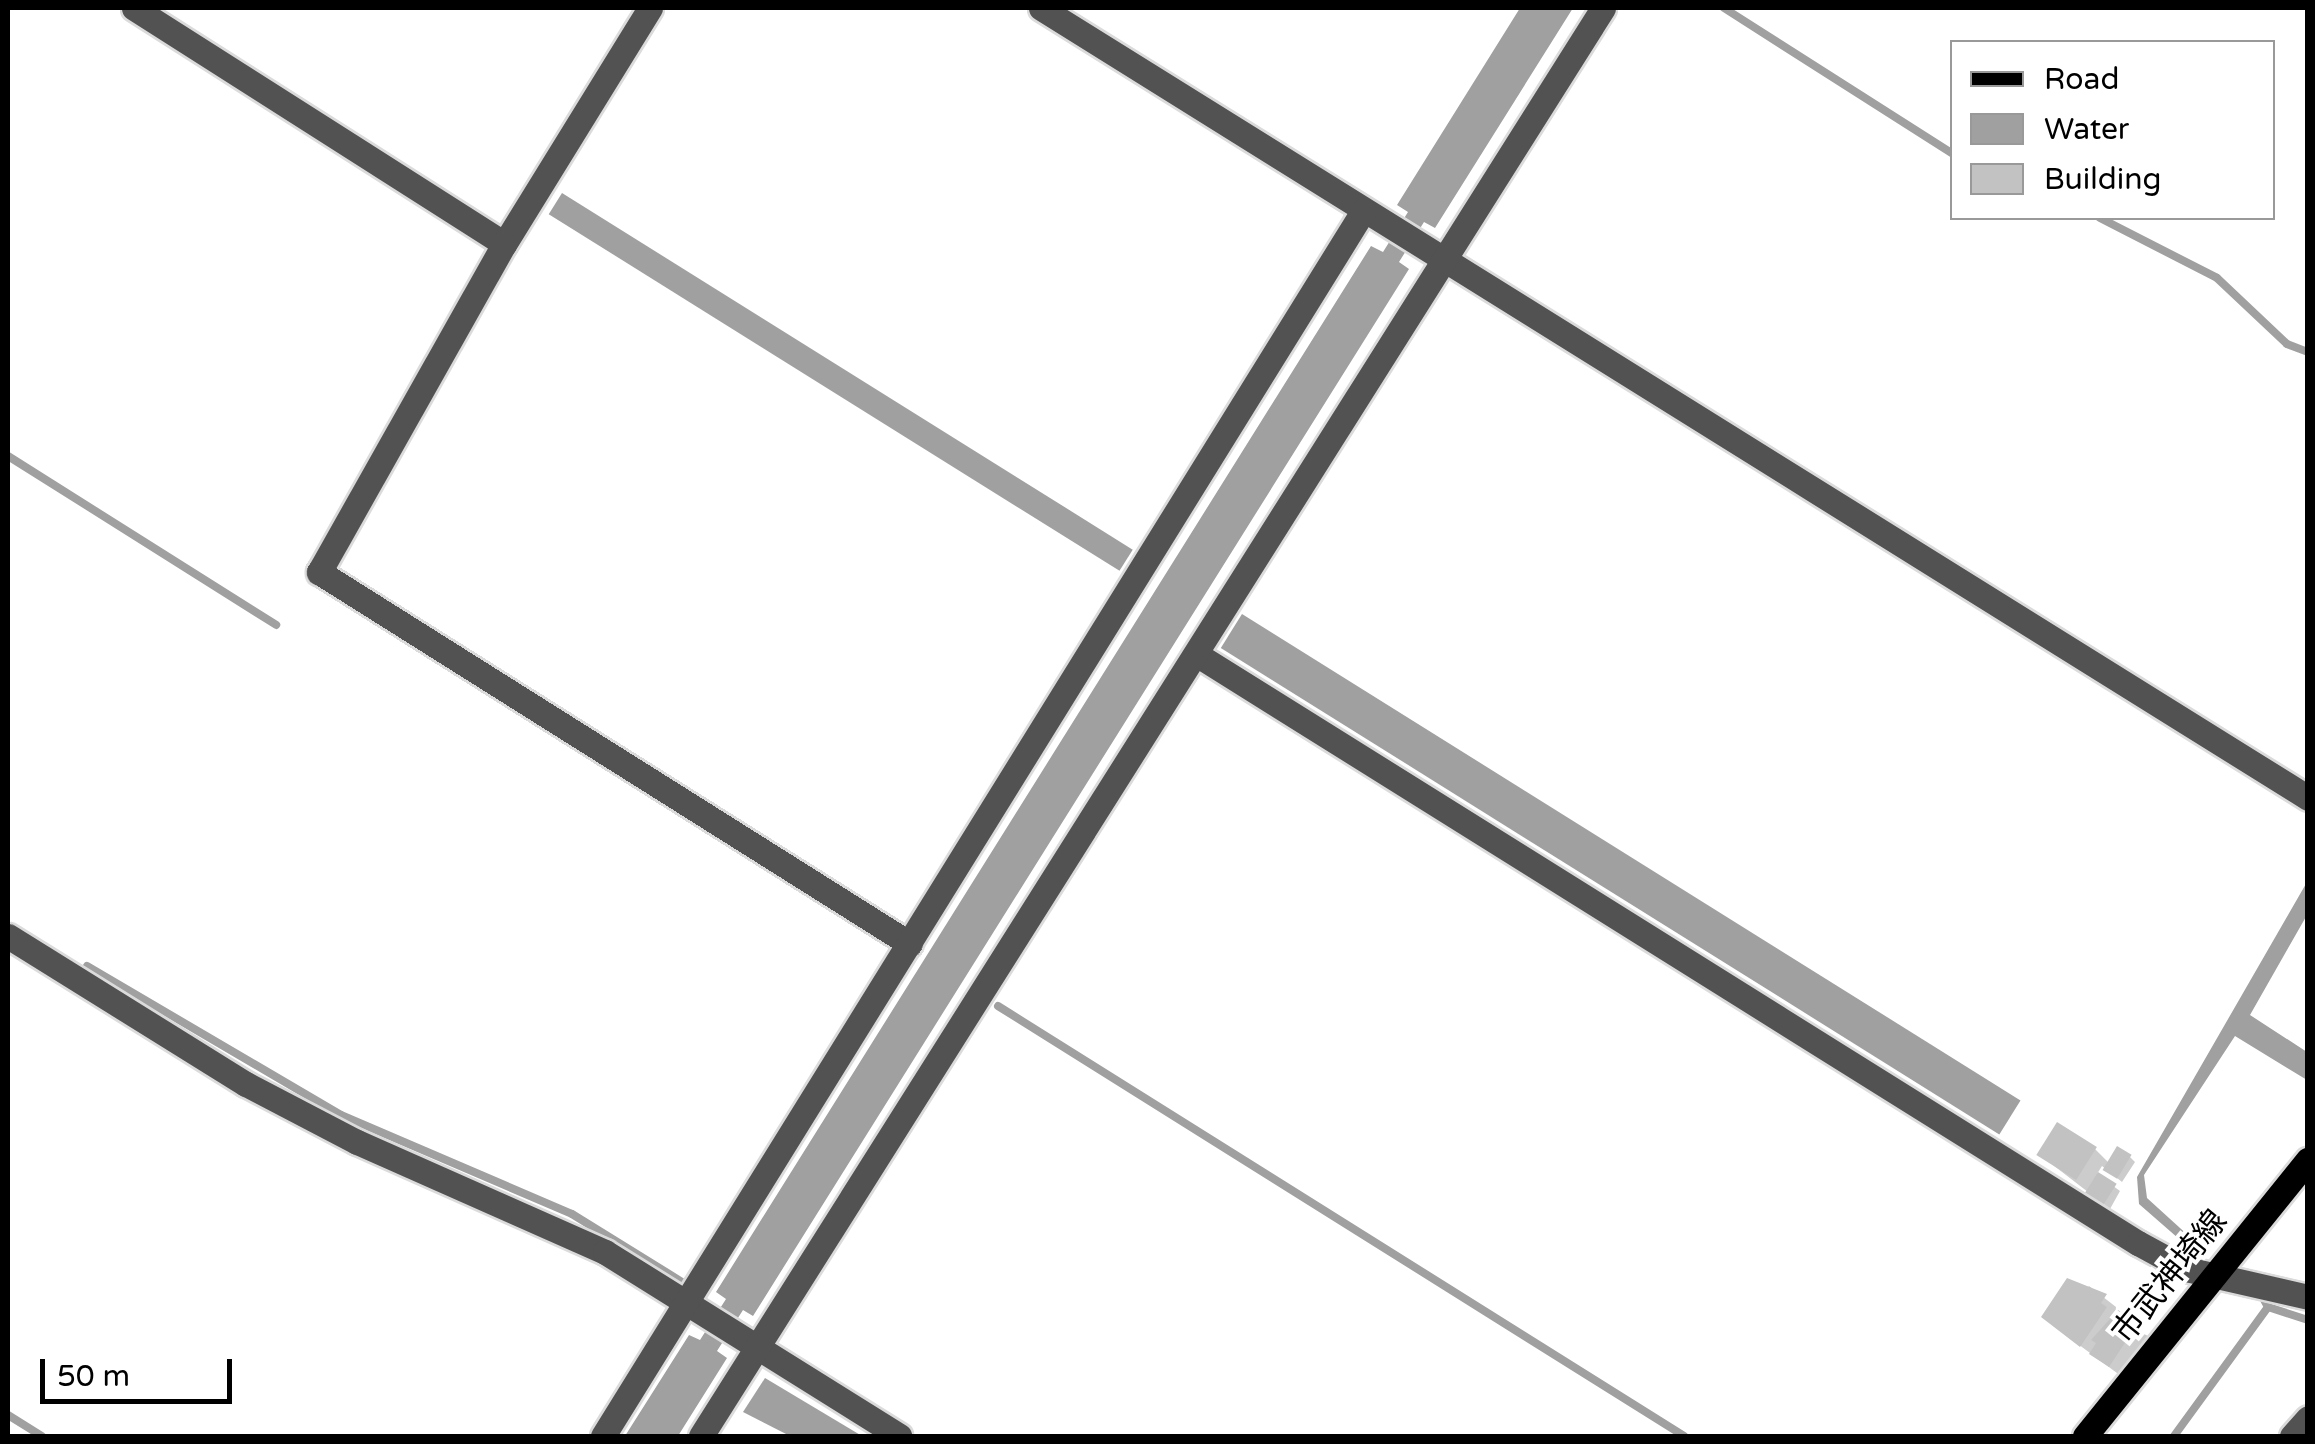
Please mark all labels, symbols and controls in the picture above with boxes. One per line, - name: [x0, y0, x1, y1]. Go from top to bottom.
- legend: [1950, 40, 2275, 220]
- text: Road: [2044, 61, 2119, 98]
- text: Water: [2044, 111, 2129, 148]
- text: Building: [2044, 161, 2161, 198]
- street label: 市武神埼線: [2105, 1203, 2235, 1351]
- scale bar: [45, 1339, 238, 1401]
- text: 50 m: [57, 1358, 130, 1395]

